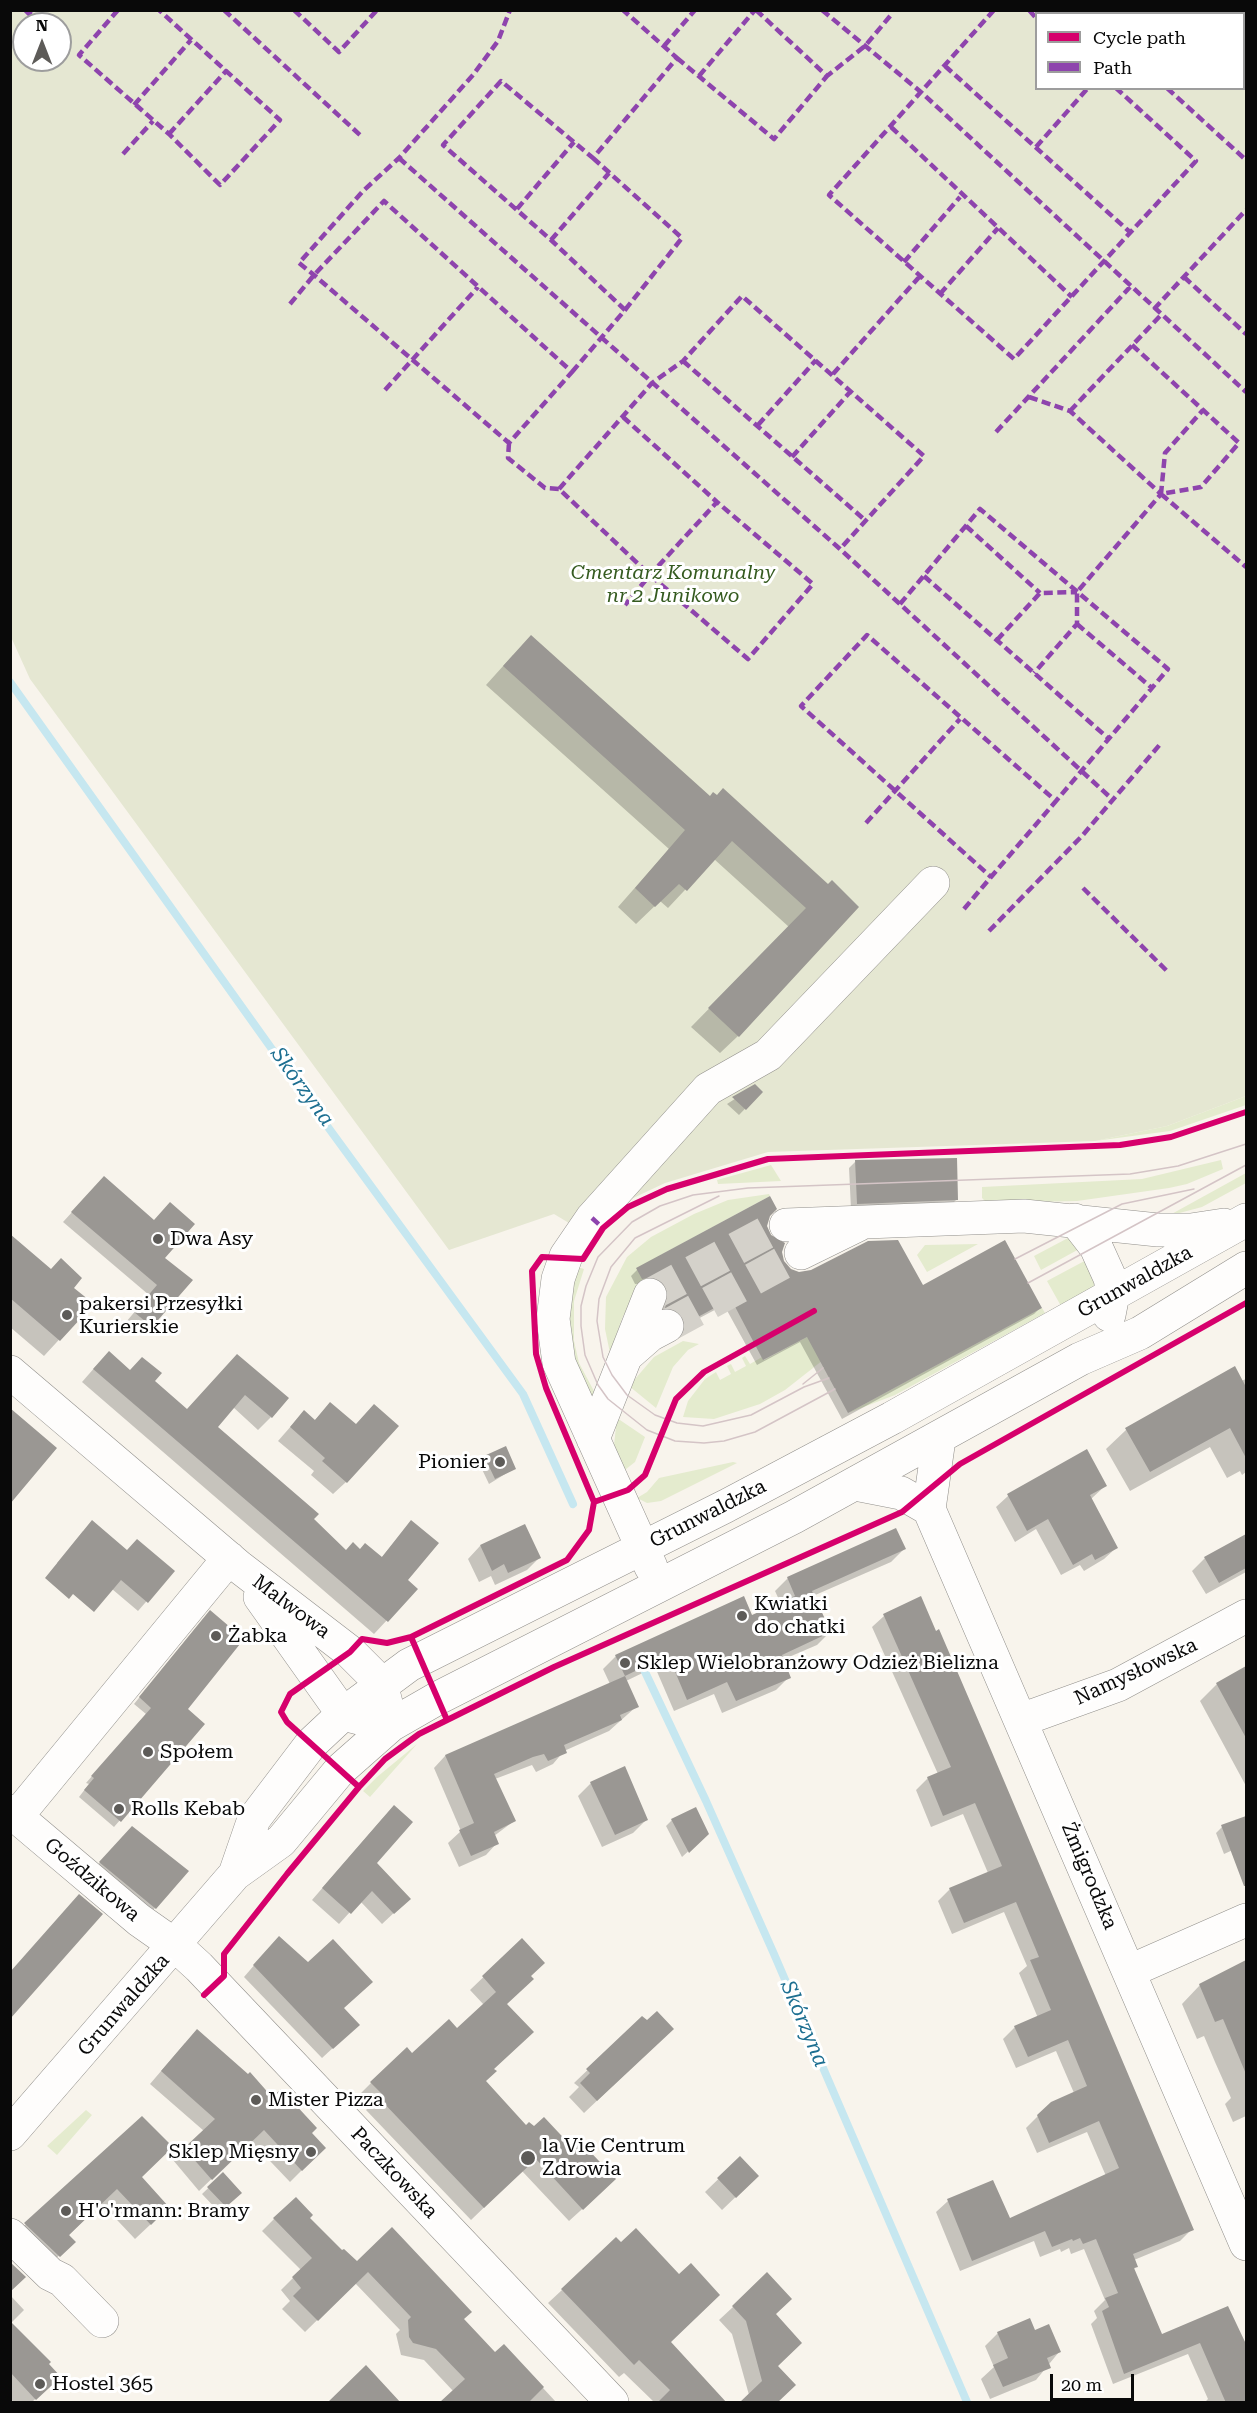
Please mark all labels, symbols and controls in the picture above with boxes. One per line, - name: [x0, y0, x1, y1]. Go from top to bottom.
- north arrow: [12, 12, 72, 72]
- legend: [1035, 12, 1245, 90]
- text: N: [36, 16, 48, 35]
- text: Cycle path: [1093, 27, 1186, 48]
- text: Path: [1093, 57, 1132, 78]
- park label: Cmentarz Komunalny nr 2 Junikowo: [571, 561, 775, 608]
- water label: Skórzyna: [265, 1043, 339, 1131]
- place label: Dwa Asy: [170, 1227, 253, 1251]
- marker: Dwa Asy: [151, 1232, 165, 1246]
- street label: Grunwaldzka: [1073, 1241, 1197, 1323]
- place label: pakersi Przesyłki Kurierskie: [79, 1292, 243, 1339]
- marker: pakersi Przesyłki Kurierskie: [60, 1308, 74, 1322]
- place label: Pionier: [418, 1450, 488, 1474]
- marker: Pionier: [493, 1455, 507, 1469]
- street label: Grunwaldzka: [646, 1474, 770, 1554]
- street label: Malwowa: [247, 1570, 335, 1644]
- place label: Kwiatki do chatki: [754, 1592, 845, 1639]
- marker: Kwiatki do chatki: [735, 1609, 749, 1623]
- place label: Żabka: [228, 1624, 287, 1648]
- marker: Żabka: [209, 1629, 223, 1643]
- street label: Namysłowska: [1071, 1633, 1201, 1711]
- place label: Sklep Wielobranżowy Odzież Bielizna: [637, 1651, 999, 1675]
- marker: Sklep Wielobranżowy Odzież Bielizna: [618, 1656, 632, 1670]
- place label: Społem: [160, 1740, 233, 1764]
- marker: Społem: [141, 1745, 155, 1759]
- place label: Rolls Kebab: [131, 1797, 245, 1821]
- marker: Rolls Kebab: [112, 1802, 126, 1816]
- street label: Żmigrodzka: [1056, 1819, 1122, 1933]
- street label: Goździkowa: [39, 1833, 145, 1927]
- street label: Grunwaldzka: [73, 1949, 175, 2061]
- water label: Skórzyna: [775, 1977, 833, 2071]
- place label: Mister Pizza: [268, 2088, 384, 2112]
- marker: Mister Pizza: [249, 2093, 263, 2107]
- street label: Paczkowska: [346, 2122, 442, 2224]
- place label: la Vie Centrum Zdrowia: [542, 2134, 685, 2181]
- place label: Sklep Mięsny: [169, 2140, 299, 2164]
- marker: Sklep Mięsny: [304, 2145, 318, 2159]
- marker: la Vie Centrum Zdrowia: [519, 2149, 537, 2167]
- place label: H'o'rmann: Bramy: [78, 2199, 249, 2223]
- marker: H'o'rmann: Bramy: [59, 2204, 73, 2218]
- scale bar: [1053, 2362, 1137, 2400]
- place label: Hostel 365: [52, 2372, 153, 2396]
- text: 20 m: [1061, 2374, 1102, 2395]
- marker: Hostel 365: [33, 2377, 47, 2391]

